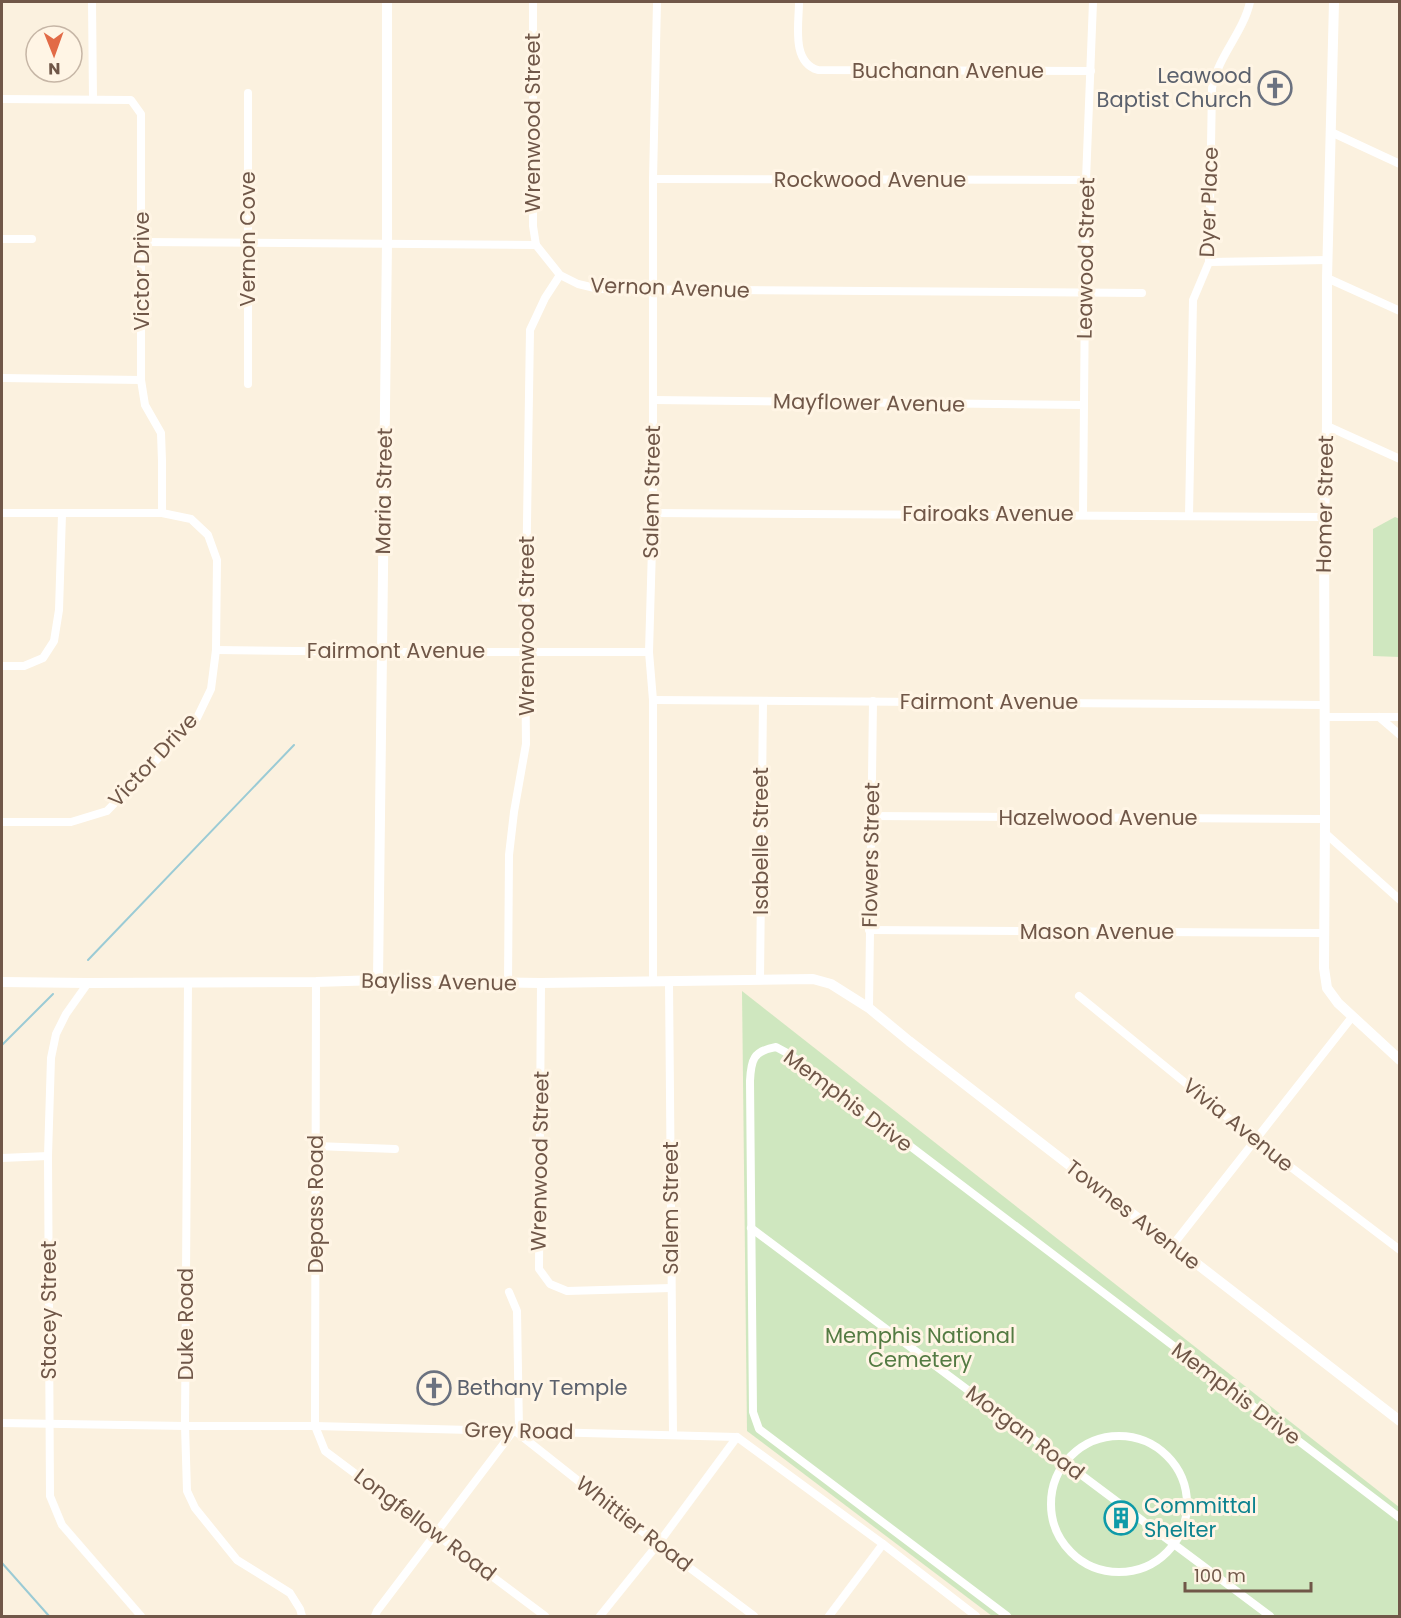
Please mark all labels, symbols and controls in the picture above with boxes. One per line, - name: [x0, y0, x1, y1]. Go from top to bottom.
- north arrow: [24, 24, 84, 84]
- street label: Wrenwood Street: [518, 33, 547, 213]
- street label: Buchanan Avenue: [852, 56, 1044, 85]
- text: N: [48, 57, 60, 80]
- place label: Leawood Baptist Church: [1097, 61, 1252, 114]
- church icon: Leawood Baptist Church: [1257, 70, 1293, 106]
- street label: Dyer Place: [1192, 146, 1225, 258]
- street label: Rockwood Avenue: [774, 165, 966, 194]
- street label: Vernon Cove: [233, 171, 262, 307]
- street label: Leawood Street: [1070, 177, 1101, 339]
- street label: Victor Drive: [127, 211, 156, 331]
- street label: Vernon Avenue: [590, 270, 750, 305]
- street label: Mayflower Avenue: [773, 386, 965, 419]
- street label: Salem Street: [636, 425, 667, 559]
- street label: Maria Street: [368, 427, 399, 555]
- street label: Homer Street: [1309, 435, 1340, 573]
- street label: Fairoaks Avenue: [902, 499, 1074, 528]
- street label: Wrenwood Street: [512, 536, 541, 716]
- street label: Fairmont Avenue: [307, 636, 485, 665]
- street label: Fairmont Avenue: [900, 687, 1078, 716]
- street label: Victor Drive: [101, 706, 204, 813]
- street label: Isabelle Street: [746, 767, 775, 915]
- street label: Flowers Street: [855, 782, 886, 928]
- street label: Hazelwood Avenue: [998, 803, 1198, 832]
- street label: Mason Avenue: [1020, 917, 1174, 946]
- street label: Bayliss Avenue: [361, 966, 517, 997]
- street label: Memphis Drive: [778, 1042, 919, 1159]
- street label: Wrenwood Street: [523, 1071, 556, 1251]
- street label: Vivia Avenue: [1177, 1071, 1300, 1178]
- street label: Depass Road: [301, 1135, 330, 1273]
- street label: Salem Street: [656, 1141, 685, 1275]
- street label: Townes Avenue: [1060, 1153, 1207, 1276]
- street label: Stacey Street: [34, 1241, 63, 1379]
- street label: Duke Road: [171, 1268, 200, 1380]
- park label: Memphis National Cemetery: [825, 1321, 1015, 1374]
- street label: Memphis Drive: [1166, 1335, 1307, 1452]
- church icon: Bethany Temple: [416, 1370, 452, 1406]
- place label: Bethany Temple: [457, 1373, 627, 1402]
- street label: Morgan Road: [960, 1378, 1090, 1487]
- street label: Grey Road: [464, 1415, 574, 1446]
- street label: Longfellow Road: [348, 1461, 502, 1588]
- street label: Whittier Road: [570, 1469, 699, 1578]
- place label: Committal Shelter: [1144, 1491, 1257, 1544]
- building icon: Committal Shelter: [1103, 1500, 1139, 1536]
- scale bar: [1185, 1555, 1311, 1593]
- text: 100 m: [1194, 1563, 1246, 1588]

